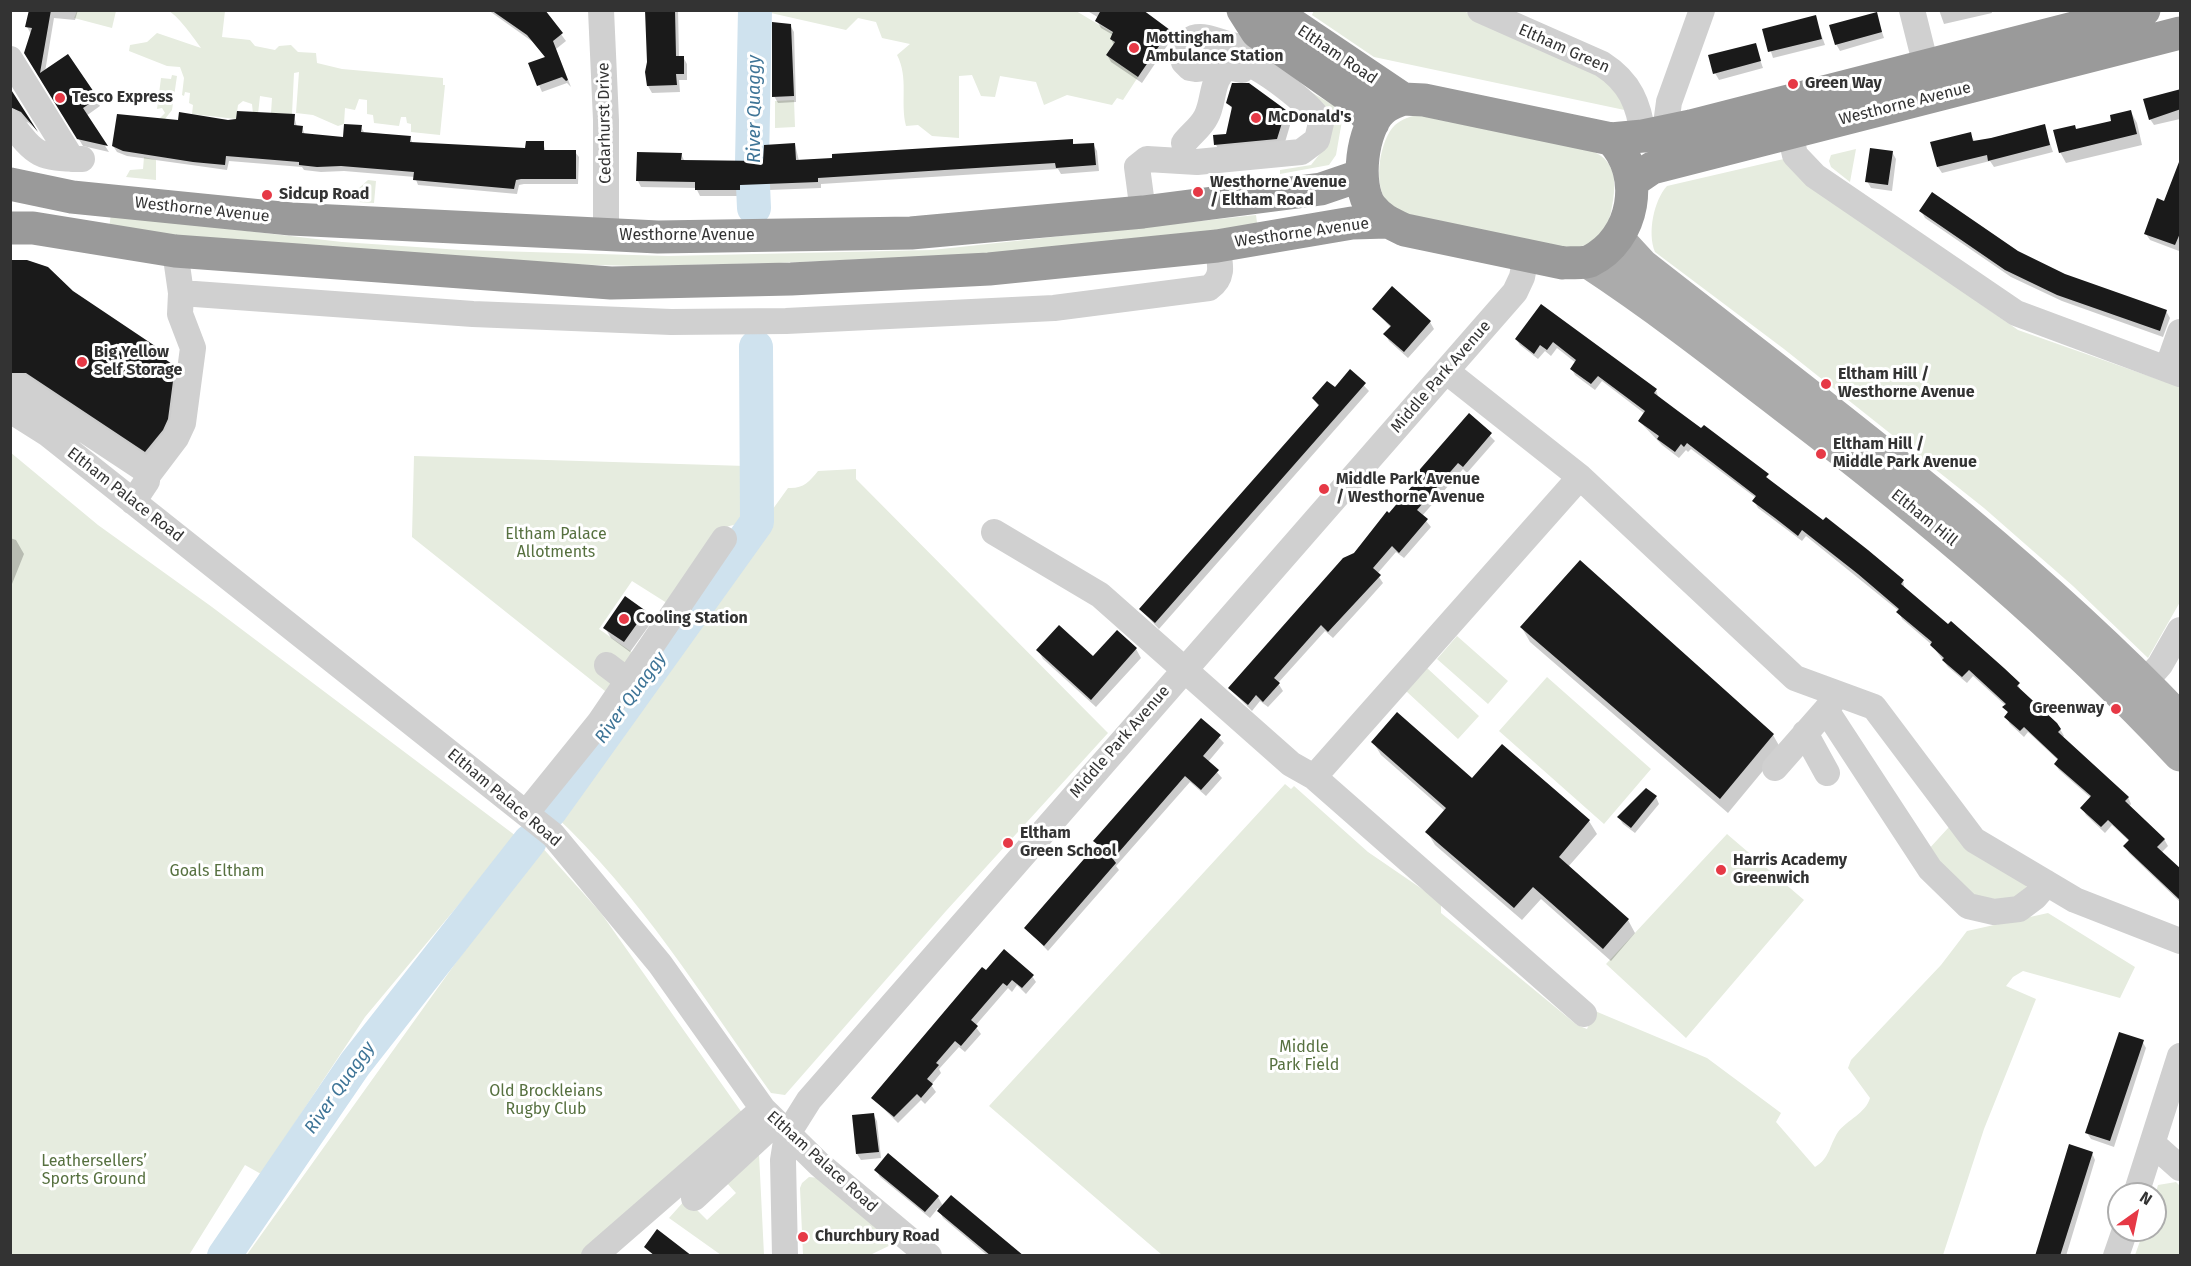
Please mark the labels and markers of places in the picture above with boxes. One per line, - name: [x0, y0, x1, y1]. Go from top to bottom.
- place label: Mottingham Ambulance Station: [1146, 29, 1283, 67]
- marker: Mottingham Ambulance Station: [1127, 41, 1141, 55]
- place label: Green Way: [1805, 74, 1882, 94]
- marker: Green Way: [1786, 77, 1800, 91]
- place label: Tesco Express: [72, 88, 173, 108]
- marker: Tesco Express: [53, 91, 67, 105]
- place label: McDonald's: [1268, 108, 1351, 128]
- marker: McDonald's: [1249, 111, 1263, 125]
- place label: Westhorne Avenue / Eltham Road: [1210, 173, 1347, 211]
- place label: Sidcup Road: [279, 185, 369, 205]
- marker: Westhorne Avenue / Eltham Road: [1191, 185, 1205, 199]
- marker: Sidcup Road: [260, 188, 274, 202]
- place label: Big Yellow Self Storage: [94, 343, 182, 381]
- marker: Big Yellow Self Storage: [75, 355, 89, 369]
- place label: Eltham Hill / Westhorne Avenue: [1838, 365, 1975, 403]
- marker: Eltham Hill / Westhorne Avenue: [1819, 377, 1833, 391]
- place label: Eltham Hill / Middle Park Avenue: [1833, 435, 1977, 473]
- marker: Eltham Hill / Middle Park Avenue: [1814, 447, 1828, 461]
- place label: Middle Park Avenue / Westhorne Avenue: [1336, 470, 1485, 508]
- marker: Middle Park Avenue / Westhorne Avenue: [1317, 482, 1331, 496]
- place label: Cooling Station: [636, 609, 748, 629]
- marker: Cooling Station: [617, 612, 631, 626]
- place label: Greenway: [2032, 699, 2104, 719]
- marker: Greenway: [2109, 702, 2123, 716]
- place label: Eltham Green School: [1020, 824, 1116, 862]
- marker: Eltham Green School: [1001, 836, 1015, 850]
- place label: Harris Academy Greenwich: [1733, 851, 1847, 889]
- marker: Harris Academy Greenwich: [1714, 863, 1728, 877]
- place label: Churchbury Road: [815, 1227, 940, 1247]
- marker: Churchbury Road: [796, 1230, 810, 1244]

